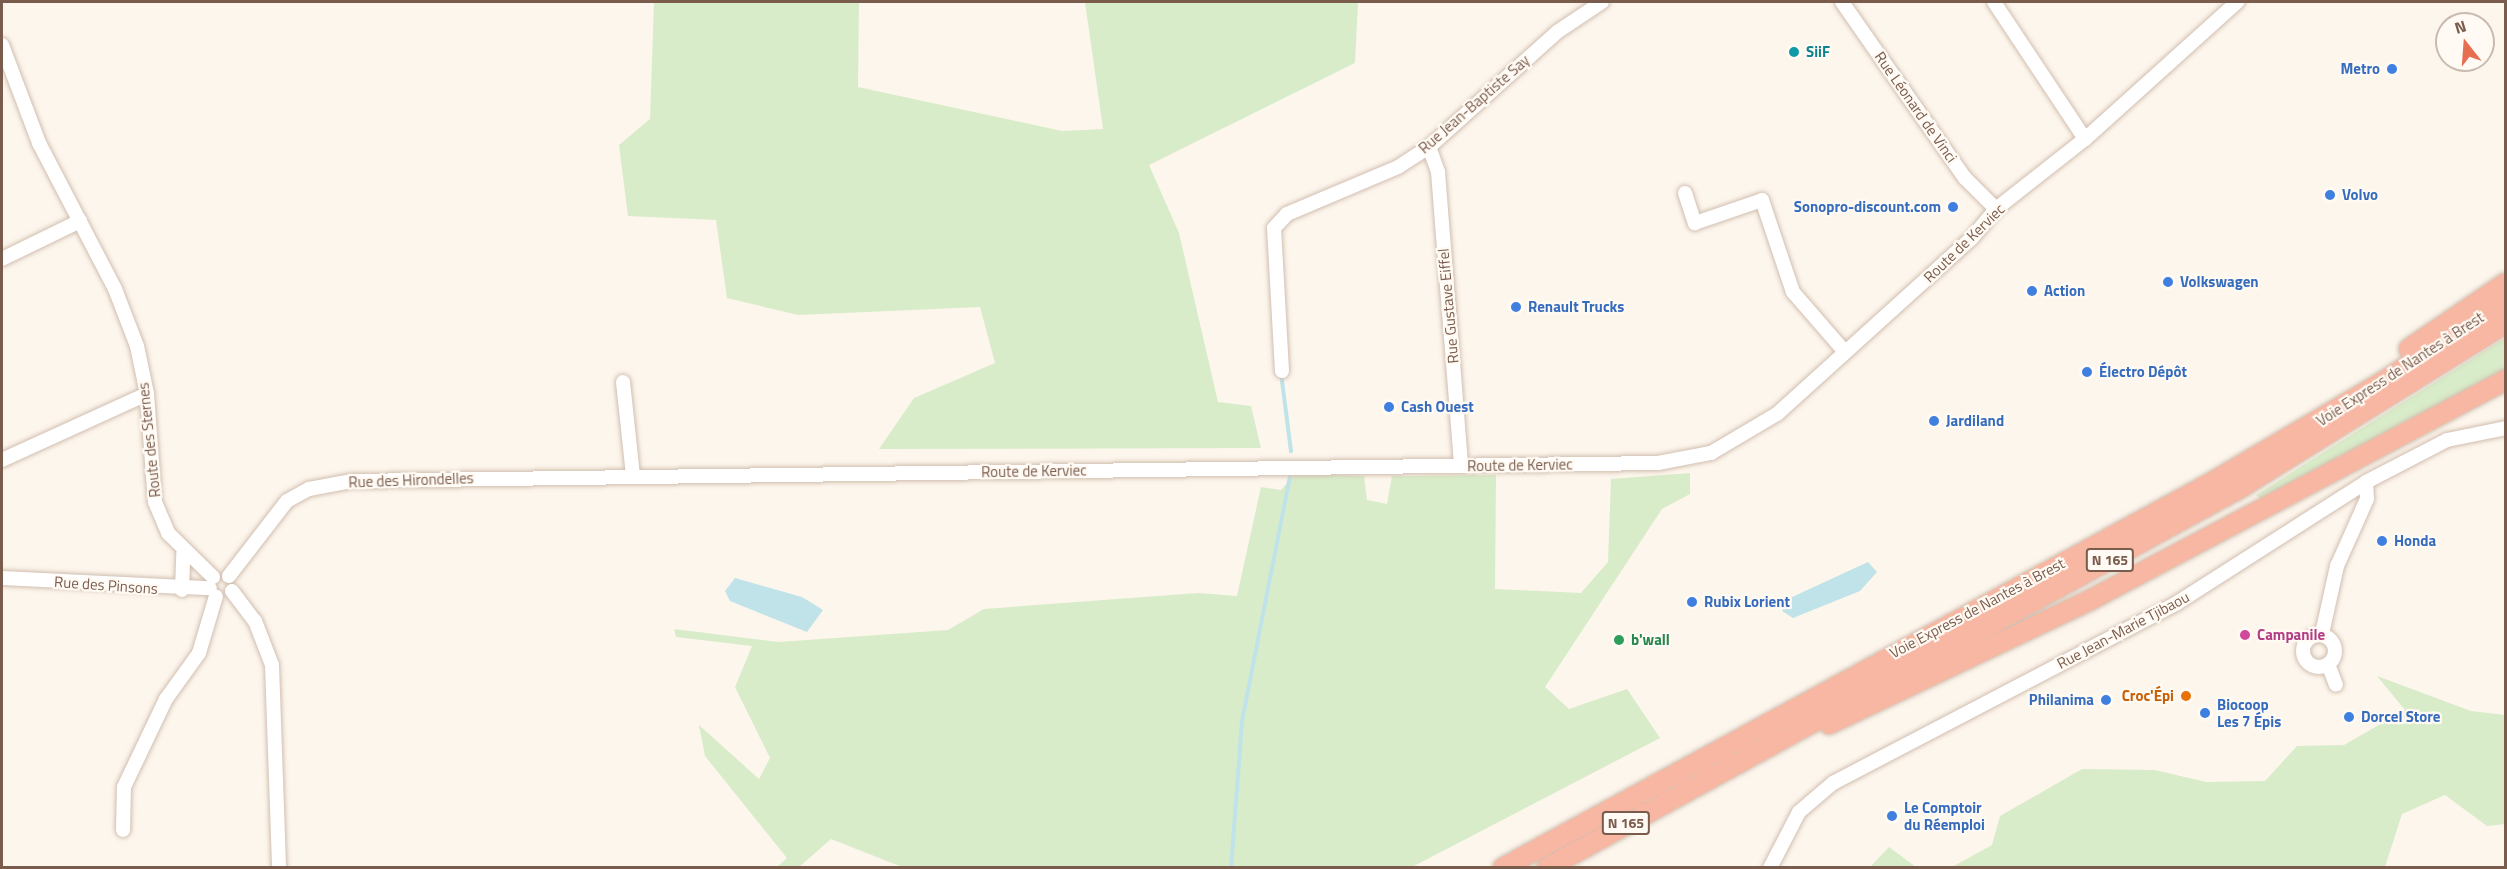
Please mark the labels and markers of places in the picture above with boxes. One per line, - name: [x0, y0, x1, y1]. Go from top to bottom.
- place label: SiiF: [1806, 43, 1830, 61]
- marker: SiiF: [1787, 45, 1801, 59]
- place label: Metro: [2341, 60, 2380, 78]
- marker: Metro: [2385, 62, 2399, 76]
- place label: Volvo: [2342, 186, 2378, 204]
- marker: Volvo: [2323, 188, 2337, 202]
- place label: Sonopro-discount.com: [1794, 198, 1941, 216]
- marker: Sonopro-discount.com: [1946, 200, 1960, 214]
- place label: Volkswagen: [2180, 273, 2259, 291]
- marker: Volkswagen: [2161, 275, 2175, 289]
- place label: Action: [2044, 282, 2085, 300]
- marker: Action: [2025, 284, 2039, 298]
- place label: Renault Trucks: [1528, 298, 1624, 316]
- marker: Renault Trucks: [1509, 300, 1523, 314]
- place label: Électro Dépôt: [2099, 363, 2187, 381]
- marker: Électro Dépôt: [2080, 365, 2094, 379]
- place label: Cash Ouest: [1401, 398, 1474, 416]
- marker: Cash Ouest: [1382, 400, 1396, 414]
- place label: Jardiland: [1946, 412, 2004, 430]
- marker: Jardiland: [1927, 414, 1941, 428]
- place label: Honda: [2394, 532, 2436, 550]
- marker: Honda: [2375, 534, 2389, 548]
- place label: Rubix Lorient: [1704, 593, 1790, 611]
- marker: Rubix Lorient: [1685, 595, 1699, 609]
- place label: Campanile: [2257, 626, 2325, 644]
- marker: Campanile: [2238, 628, 2252, 642]
- place label: b'wall: [1631, 631, 1670, 649]
- marker: b'wall: [1612, 633, 1626, 647]
- place label: Croc'Épi: [2122, 687, 2174, 705]
- marker: Croc'Épi: [2179, 689, 2193, 703]
- place label: Philanima: [2029, 691, 2094, 709]
- marker: Philanima: [2099, 693, 2113, 707]
- place label: Biocoop Les 7 Épis: [2217, 695, 2281, 730]
- marker: Biocoop Les 7 Épis: [2198, 706, 2212, 720]
- place label: Dorcel Store: [2361, 708, 2441, 726]
- marker: Dorcel Store: [2342, 710, 2356, 724]
- place label: Le Comptoir du Réemploi: [1904, 798, 1985, 833]
- marker: Le Comptoir du Réemploi: [1885, 809, 1899, 823]

